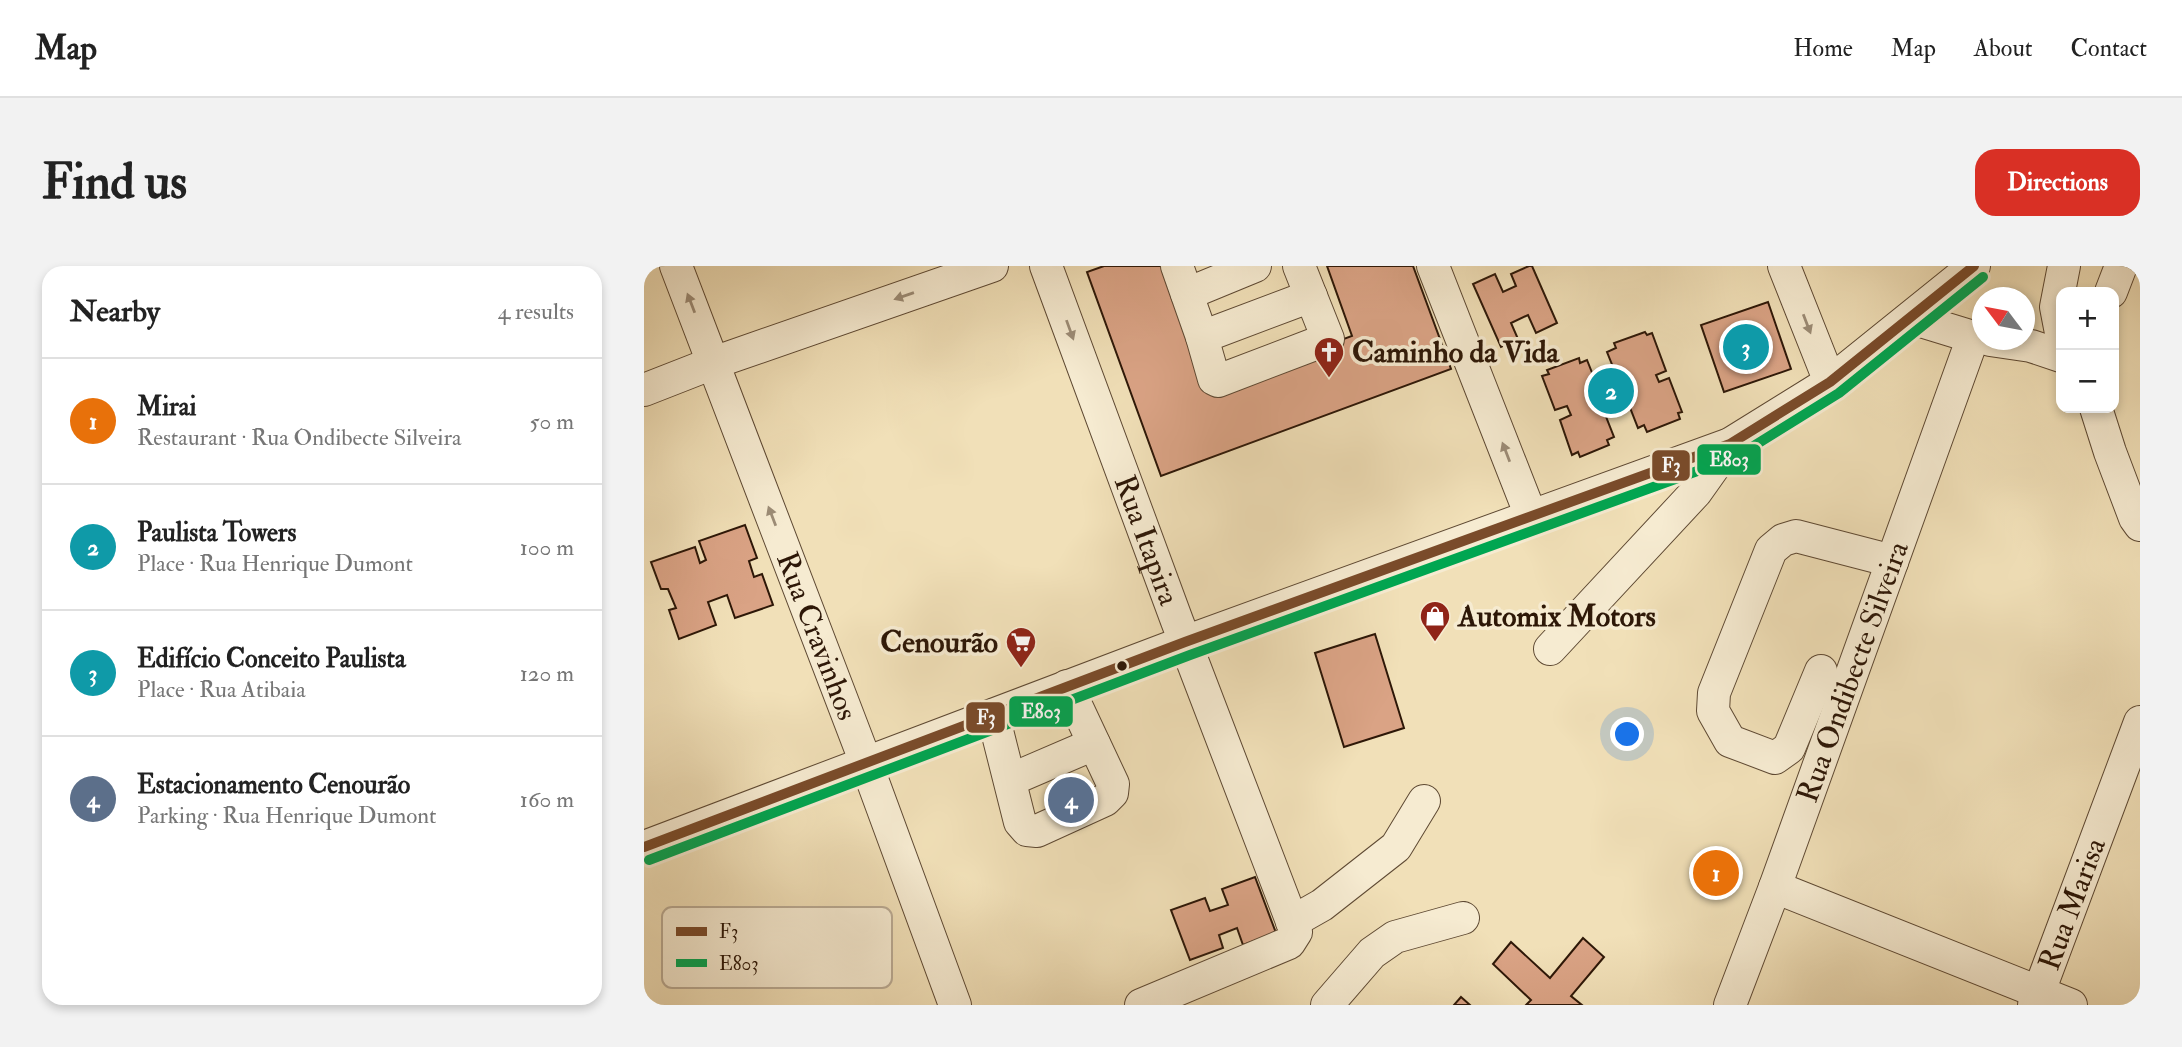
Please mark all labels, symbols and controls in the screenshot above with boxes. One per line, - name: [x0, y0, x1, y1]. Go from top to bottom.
- text: Map: [35, 28, 97, 69]
- text: Home: [1793, 33, 1853, 64]
- text: Map: [1891, 33, 1936, 64]
- text: About: [1974, 33, 2033, 64]
- text: Contact: [2071, 33, 2147, 64]
- button: Directions: [1975, 149, 2140, 216]
- text: Find us: [42, 152, 187, 213]
- north arrow: [1972, 287, 2035, 350]
- map controls: [2056, 287, 2119, 413]
- button: +: [2056, 287, 2119, 350]
- one-way arrow: [893, 291, 914, 302]
- text: Nearby: [70, 293, 160, 330]
- one-way arrow: [685, 293, 696, 314]
- text: 4 results: [498, 297, 574, 326]
- one-way arrow: [1802, 313, 1813, 334]
- one-way arrow: [1064, 320, 1075, 341]
- pin: 3: [1723, 321, 1769, 373]
- place label: Caminho da Vida: [1352, 334, 1561, 371]
- church icon: Caminho da Vida: [1312, 335, 1346, 379]
- button: −: [2056, 350, 2119, 413]
- pin: 2: [1588, 365, 1634, 417]
- text: Mirai: [137, 391, 196, 423]
- text: 1: [89, 407, 97, 436]
- text: 50 m: [530, 407, 574, 436]
- text: Restaurant · Rua Ondibecte Silveira: [137, 423, 461, 452]
- one-way arrow: [1500, 442, 1511, 463]
- line badge: E803: [1696, 443, 1762, 476]
- text: E803: [1709, 448, 1749, 472]
- line badge: F3: [1651, 449, 1691, 482]
- text: F3: [1661, 454, 1681, 478]
- street label: Rua Itapira: [1106, 470, 1188, 611]
- one-way arrow: [766, 505, 777, 526]
- text: Paulista Towers: [137, 517, 296, 549]
- text: 2: [87, 533, 99, 562]
- text: 100 m: [520, 533, 574, 562]
- street label: Rua Ondibecte Silveira: [1789, 536, 1917, 807]
- street label: Rua Cravinhos: [768, 547, 866, 725]
- text: Place · Rua Henrique Dumont: [137, 549, 413, 578]
- place label: Automix Motors: [1456, 598, 1656, 635]
- shop icon: Automix Motors: [1418, 599, 1452, 643]
- place label: Cenourão: [880, 624, 998, 661]
- supermarket icon: Cenourão: [1004, 625, 1038, 669]
- text: Edifício Conceito Paulista: [137, 643, 406, 675]
- text: 3: [89, 659, 97, 688]
- text: 120 m: [520, 659, 574, 688]
- unlabelled marker: [1115, 659, 1129, 673]
- text: Place · Rua Atibaia: [137, 675, 306, 704]
- line badge: E803: [1008, 695, 1074, 728]
- text: E803: [1021, 700, 1061, 724]
- line badge: F3: [965, 701, 1006, 734]
- text: F3: [976, 706, 996, 730]
- your location: [1610, 717, 1644, 751]
- text: Estacionamento Cenourão: [137, 769, 410, 801]
- pin: 4: [1048, 774, 1094, 826]
- text: 4: [87, 785, 99, 814]
- text: 160 m: [520, 785, 574, 814]
- text: Parking · Rua Henrique Dumont: [137, 801, 436, 830]
- street label: Rua Marisa: [2031, 832, 2114, 975]
- pin: 1: [1693, 847, 1739, 899]
- legend: [662, 907, 892, 988]
- text: F3: [719, 920, 738, 944]
- text: E803: [719, 952, 759, 976]

